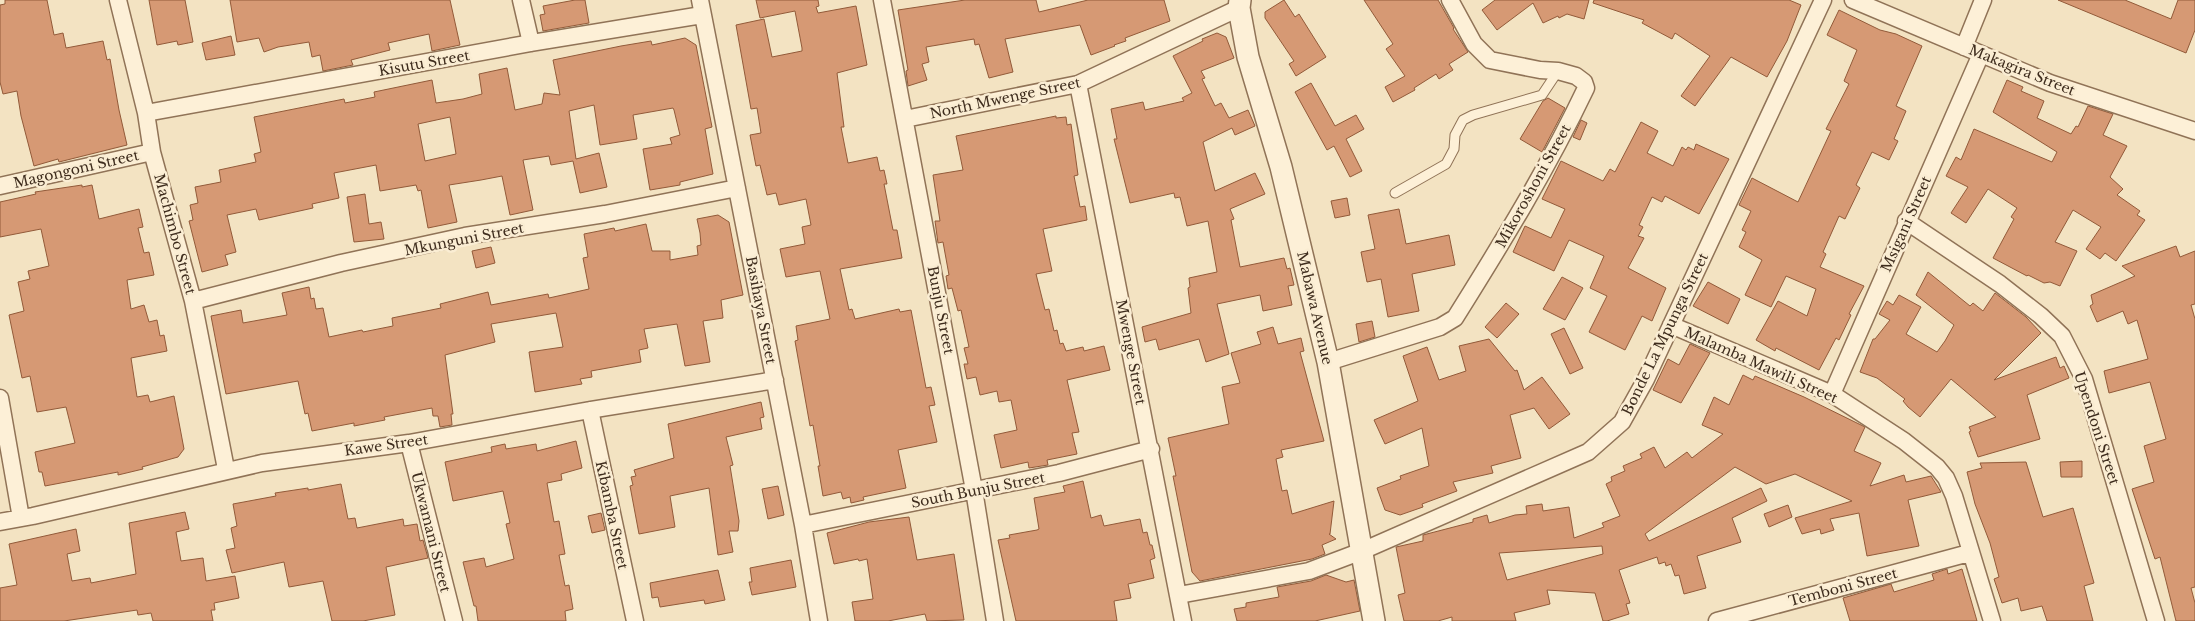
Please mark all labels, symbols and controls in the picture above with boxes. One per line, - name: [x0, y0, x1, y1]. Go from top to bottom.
- street label: Makagira Street: [1966, 40, 2078, 100]
- street label: Kisutu Street: [377, 46, 472, 80]
- street label: North Mwenge Street: [928, 73, 1083, 123]
- street label: Mikoroshoni Street: [1492, 120, 1575, 251]
- street label: Magongoni Street: [12, 146, 141, 192]
- street label: Machimbo Street: [150, 172, 200, 297]
- street label: Msigani Street: [1877, 173, 1935, 275]
- street label: Mkunguni Street: [403, 218, 526, 259]
- street label: Bonde La Mpunga Street: [1618, 249, 1713, 418]
- street label: Mabawa Avenue: [1293, 250, 1337, 366]
- street label: Basihaya Street: [742, 255, 780, 366]
- street label: Bunju Street: [924, 264, 959, 356]
- street label: Mwenge Street: [1112, 298, 1150, 407]
- street label: Malamba Mawili Street: [1682, 323, 1841, 407]
- street label: Upendoni Street: [2070, 369, 2124, 488]
- street label: Kawe Street: [343, 430, 430, 460]
- street label: Kibamba Street: [592, 459, 632, 572]
- street label: South Bunju Street: [910, 468, 1047, 512]
- street label: Ukwamani Street: [407, 470, 455, 595]
- street label: Temboni Street: [1787, 564, 1900, 610]

